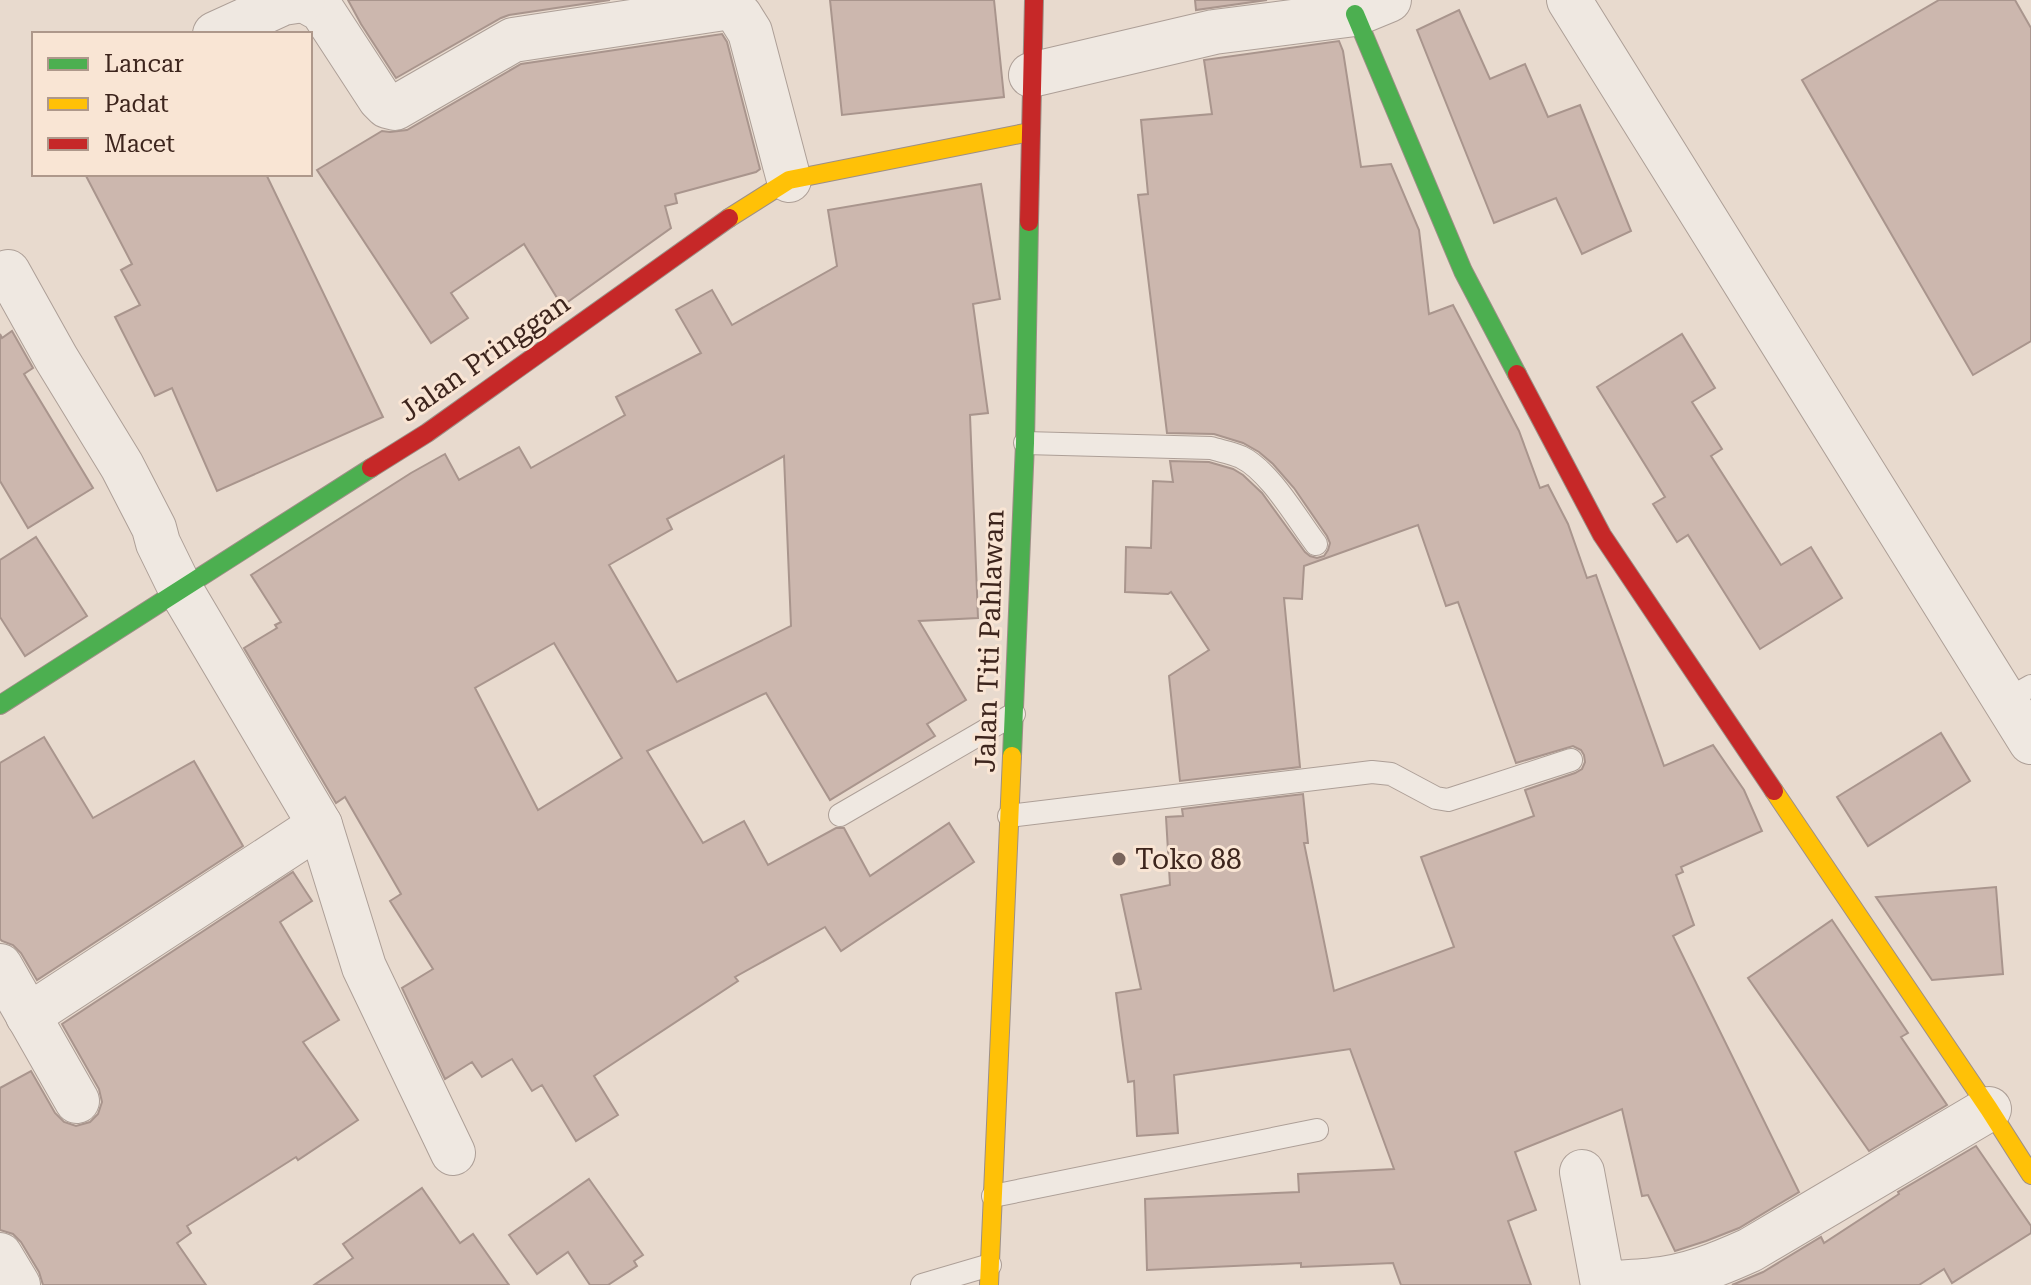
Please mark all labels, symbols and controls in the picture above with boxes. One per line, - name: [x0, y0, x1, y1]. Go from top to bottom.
- legend: [32, 32, 312, 176]
- text: Lancar: [104, 50, 184, 78]
- text: Padat: [104, 90, 169, 118]
- text: Macet: [104, 130, 175, 158]
- street label: Jalan Pringgan: [393, 286, 576, 429]
- street label: Jalan Titi Pahlawan: [968, 509, 1011, 773]
- place label: Toko 88: [1135, 843, 1242, 876]
- marker: Toko 88: [1110, 850, 1128, 868]

